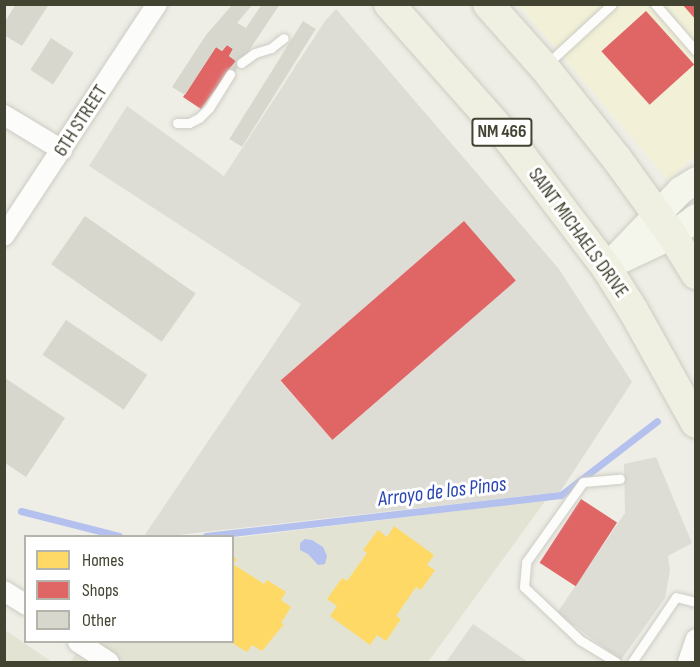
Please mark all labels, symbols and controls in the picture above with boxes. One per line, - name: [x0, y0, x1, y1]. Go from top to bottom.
- street label: 6TH STREET: [49, 81, 113, 161]
- road number: NM 466: [470, 117, 534, 147]
- street label: SAINT MICHAELS DRIVE: [523, 163, 633, 303]
- water label: Arroyo de los Pinos: [376, 472, 508, 512]
- legend: [24, 535, 234, 643]
- text: Homes: [82, 550, 124, 571]
- text: Shops: [82, 580, 119, 601]
- text: Other: [82, 610, 116, 631]

